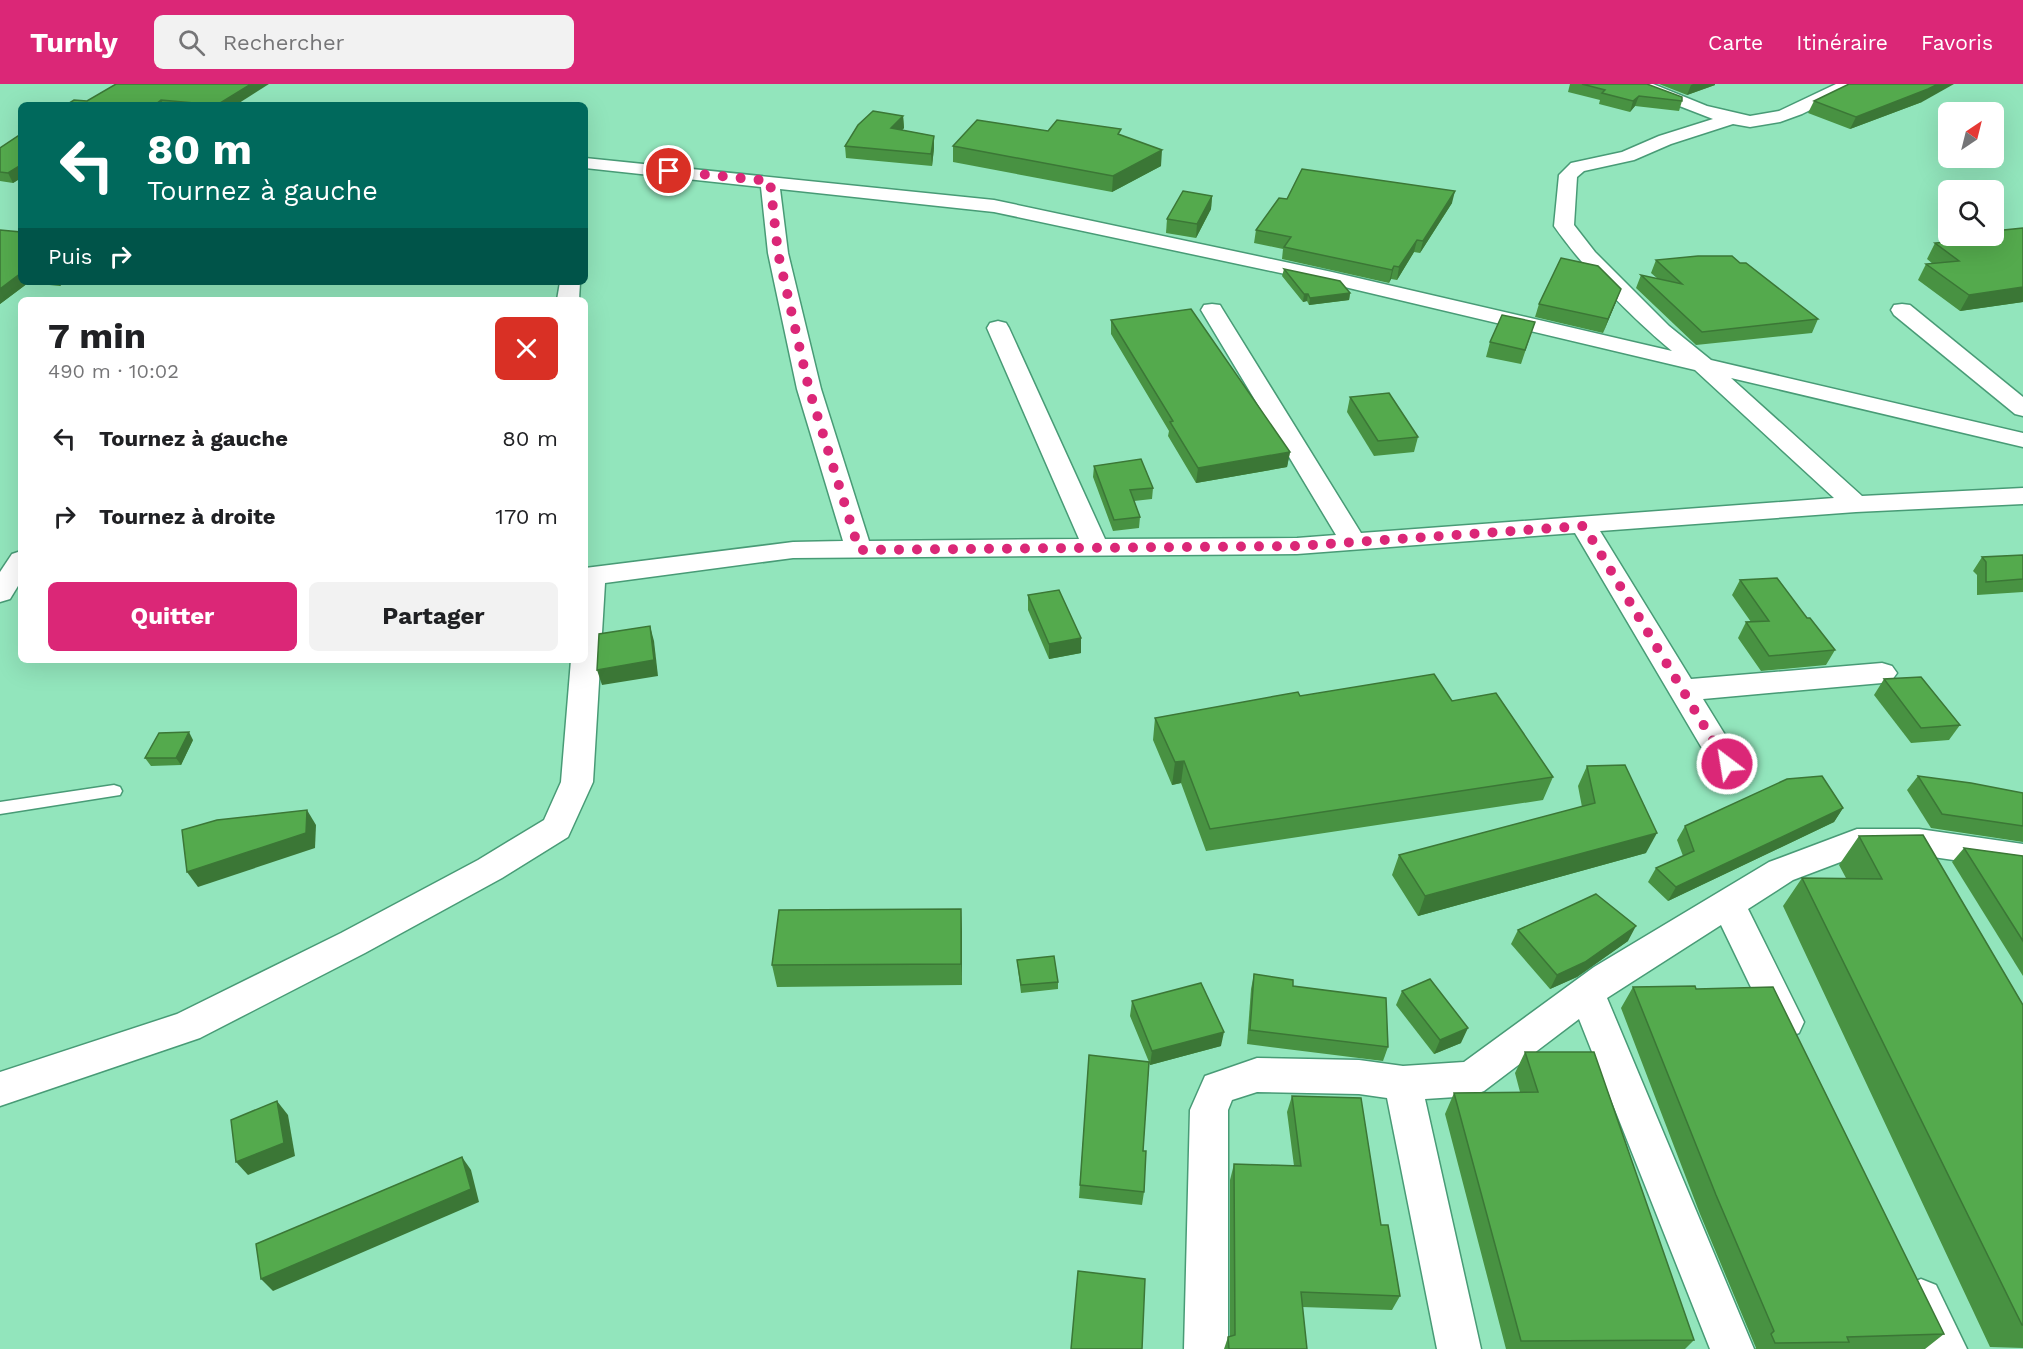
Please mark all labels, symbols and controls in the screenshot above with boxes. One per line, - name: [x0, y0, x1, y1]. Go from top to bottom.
- search box: [154, 15, 574, 69]
- text: Turnly: [30, 26, 118, 59]
- icon: search: [175, 26, 208, 59]
- text: Rechercher: [223, 30, 345, 55]
- text: Carte: [1708, 30, 1763, 55]
- text: Itinéraire: [1796, 30, 1888, 55]
- text: Favoris: [1921, 30, 1993, 55]
- north arrow: [1938, 102, 2004, 168]
- map controls: [1938, 102, 2004, 246]
- text: 80 m: [147, 125, 252, 174]
- icon: left: [48, 126, 126, 204]
- pin: [643, 145, 694, 196]
- icon: arrive: [652, 154, 685, 187]
- text: Tournez à gauche: [147, 175, 378, 207]
- button: search: [1938, 180, 2004, 246]
- icon: right: [104, 240, 137, 273]
- text: Puis: [48, 244, 92, 269]
- text: 7 min: [48, 315, 146, 357]
- button: close: [495, 317, 558, 380]
- text: 490 m · 10:02: [48, 359, 179, 383]
- icon: left: [48, 422, 81, 455]
- text: Tournez à gauche: [99, 426, 288, 451]
- text: 80 m: [502, 426, 558, 451]
- icon: right: [48, 500, 81, 533]
- text: Tournez à droite: [99, 504, 276, 529]
- text: 170 m: [495, 504, 558, 529]
- button: Quitter: [48, 582, 297, 651]
- button: Partager: [309, 582, 558, 651]
- position arrow: [1695, 732, 1759, 796]

